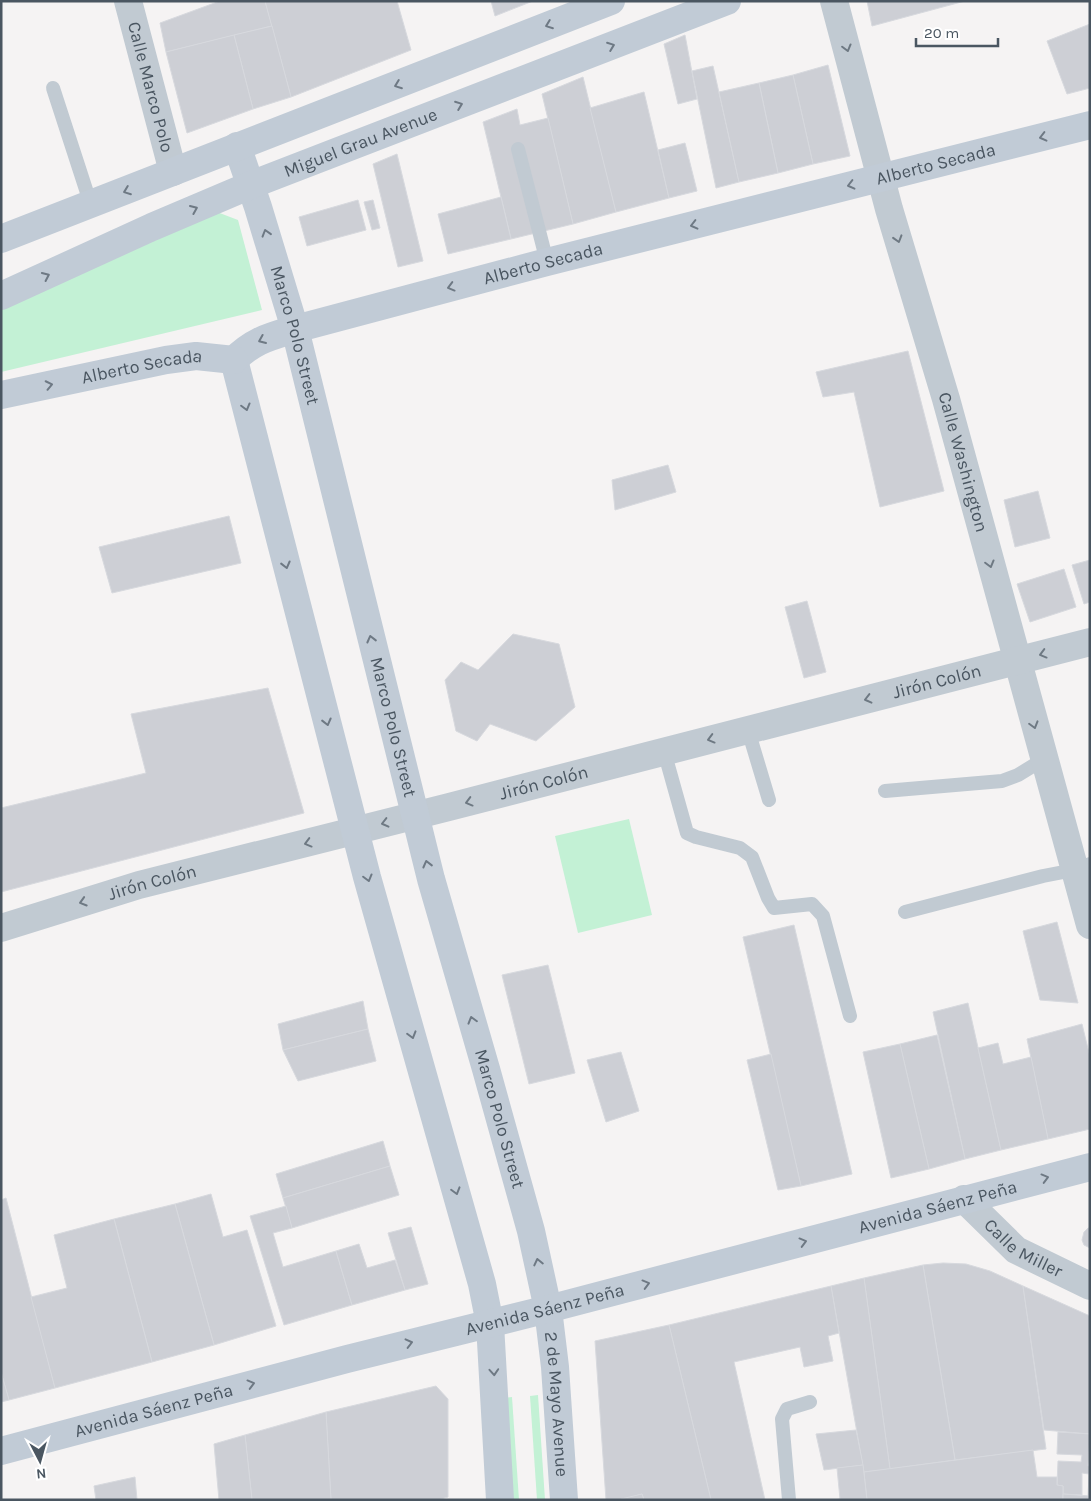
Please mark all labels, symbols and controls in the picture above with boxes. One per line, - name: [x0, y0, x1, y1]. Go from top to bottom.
- scale bar: [916, 15, 998, 47]
- street label: Calle Marco Polo: [123, 19, 178, 155]
- one-way arrow: [545, 19, 554, 30]
- text: 20 m: [924, 24, 959, 42]
- one-way arrow: [606, 42, 614, 52]
- one-way arrow: [841, 44, 852, 53]
- one-way arrow: [394, 78, 403, 89]
- one-way arrow: [454, 101, 463, 111]
- street label: Miguel Grau Avenue: [281, 103, 440, 182]
- one-way arrow: [1038, 131, 1047, 142]
- street label: Alberto Secada: [874, 138, 998, 190]
- one-way arrow: [847, 179, 855, 190]
- one-way arrow: [123, 185, 132, 195]
- one-way arrow: [189, 205, 198, 216]
- one-way arrow: [690, 220, 698, 230]
- one-way arrow: [261, 229, 271, 237]
- one-way arrow: [893, 234, 903, 242]
- street label: Alberto Secada: [481, 237, 605, 289]
- street label: Marco Polo Street: [265, 263, 324, 407]
- one-way arrow: [40, 272, 49, 282]
- one-way arrow: [448, 282, 456, 292]
- one-way arrow: [258, 334, 267, 345]
- street label: Alberto Secada: [80, 345, 204, 389]
- one-way arrow: [45, 380, 53, 391]
- street label: Calle Washington: [934, 389, 993, 535]
- one-way arrow: [240, 403, 251, 412]
- one-way arrow: [984, 559, 995, 568]
- one-way arrow: [281, 560, 291, 568]
- one-way arrow: [366, 634, 377, 643]
- one-way arrow: [1039, 649, 1047, 659]
- street label: Marco Polo Street: [366, 655, 421, 800]
- street label: Jirón Colón: [890, 659, 984, 703]
- one-way arrow: [864, 693, 873, 704]
- one-way arrow: [321, 717, 332, 726]
- one-way arrow: [1029, 720, 1039, 729]
- one-way arrow: [706, 733, 715, 744]
- street label: Jirón Colón: [497, 761, 590, 805]
- one-way arrow: [464, 796, 473, 807]
- one-way arrow: [382, 818, 390, 828]
- one-way arrow: [304, 837, 313, 848]
- street label: Jirón Colón: [105, 860, 199, 905]
- one-way arrow: [422, 860, 433, 869]
- one-way arrow: [362, 874, 373, 883]
- one-way arrow: [80, 897, 88, 907]
- one-way arrow: [468, 1017, 478, 1025]
- one-way arrow: [406, 1030, 416, 1038]
- street label: Marco Polo Street: [470, 1047, 530, 1191]
- one-way arrow: [1040, 1174, 1048, 1184]
- street label: Avenida Sáenz Peña: [856, 1176, 1019, 1238]
- one-way arrow: [450, 1187, 461, 1195]
- street label: Calle Miller: [979, 1214, 1067, 1282]
- one-way arrow: [799, 1237, 808, 1248]
- one-way arrow: [533, 1257, 544, 1266]
- street label: Avenida Sáenz Peña: [463, 1278, 627, 1340]
- one-way arrow: [641, 1279, 649, 1289]
- street label: 2 de Mayo Avenue: [540, 1330, 573, 1478]
- one-way arrow: [404, 1338, 413, 1349]
- one-way arrow: [488, 1369, 499, 1377]
- street label: Avenida Sáenz Peña: [72, 1379, 235, 1442]
- one-way arrow: [247, 1379, 256, 1390]
- north arrow: [15, 1436, 65, 1486]
- text: N: [35, 1464, 47, 1482]

